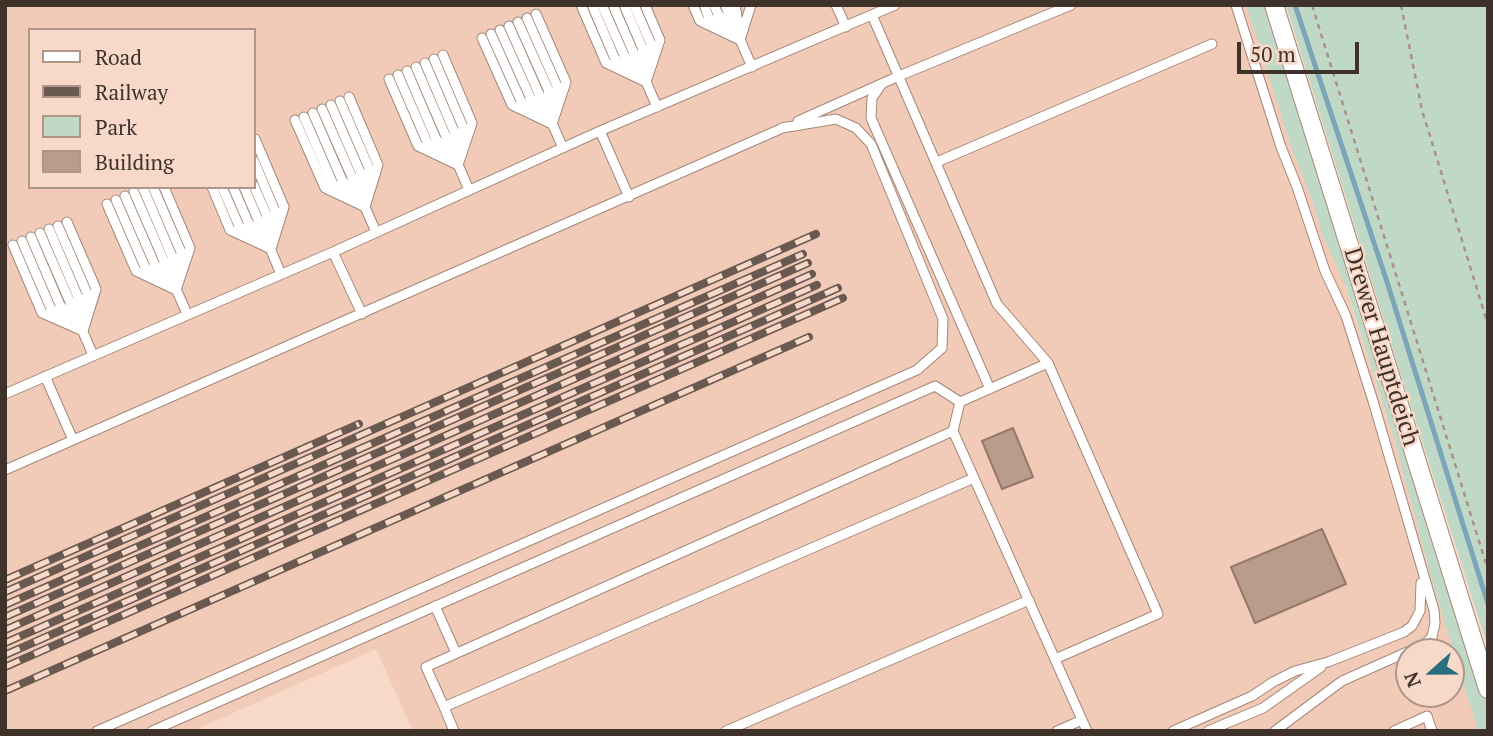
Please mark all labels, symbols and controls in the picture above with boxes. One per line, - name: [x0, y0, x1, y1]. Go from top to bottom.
- legend: [28, 28, 256, 189]
- scale bar: [1241, 28, 1364, 72]
- text: 50 m: [1250, 40, 1296, 68]
- text: Road: [95, 43, 142, 71]
- text: Railway: [95, 78, 168, 106]
- text: Park: [95, 113, 137, 141]
- text: Building: [95, 148, 174, 176]
- street label: Drewer Hauptdeich: [1337, 244, 1425, 450]
- north arrow: [1395, 638, 1465, 708]
- text: N: [1398, 669, 1426, 691]

